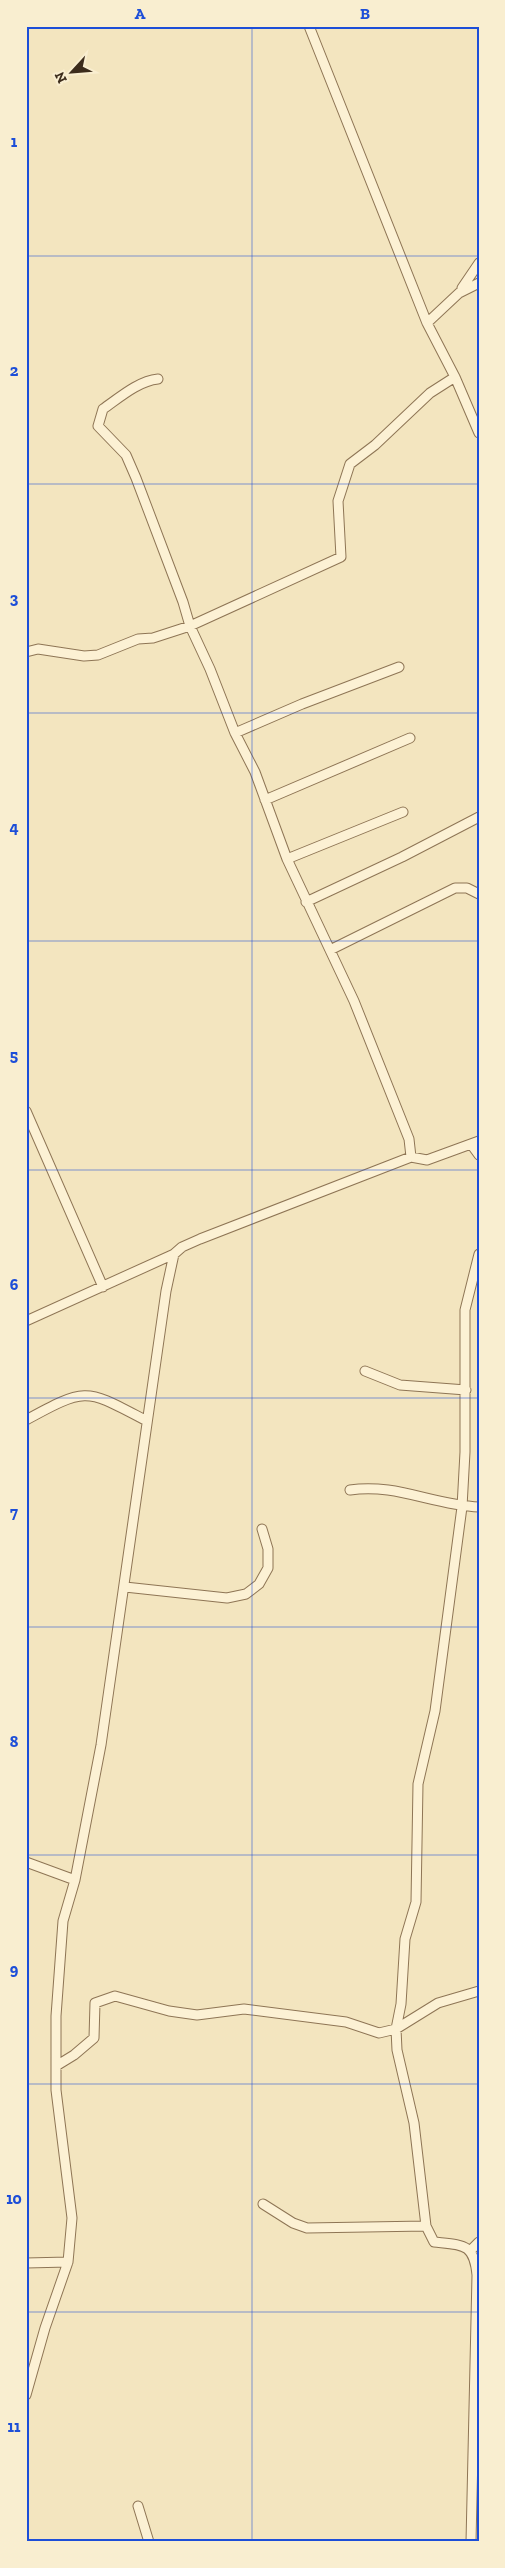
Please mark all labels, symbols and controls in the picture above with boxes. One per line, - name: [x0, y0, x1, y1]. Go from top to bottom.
- text: A: [135, 4, 146, 23]
- text: B: [360, 4, 370, 23]
- north arrow: [48, 48, 98, 98]
- text: N: [51, 69, 71, 86]
- text: 1: [11, 132, 18, 151]
- text: 2: [10, 361, 19, 380]
- text: 3: [10, 589, 19, 608]
- text: 4: [9, 818, 19, 837]
- text: 5: [10, 1046, 18, 1065]
- text: 6: [10, 1275, 19, 1294]
- text: 7: [10, 1503, 18, 1522]
- text: 8: [10, 1732, 19, 1751]
- text: 9: [10, 1960, 19, 1979]
- text: 10: [6, 2189, 22, 2208]
- text: 11: [8, 2417, 21, 2436]

